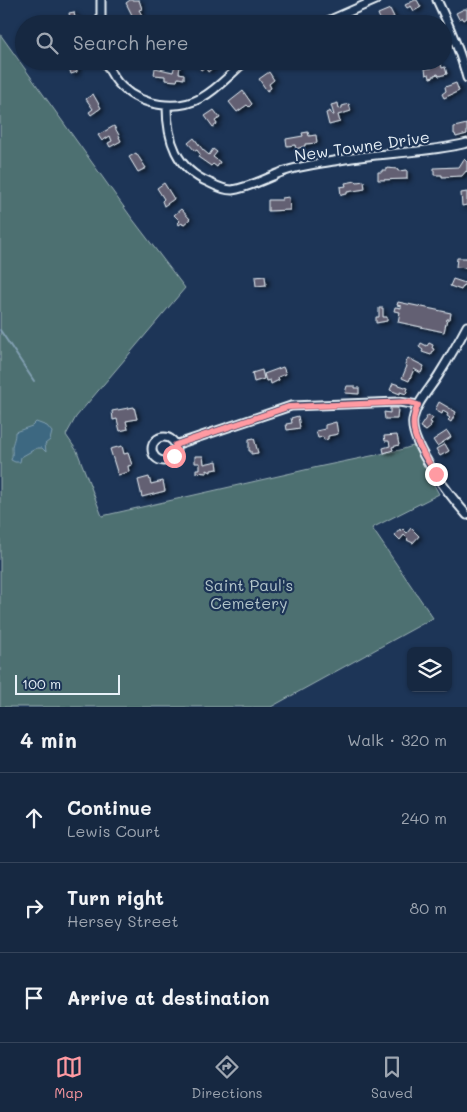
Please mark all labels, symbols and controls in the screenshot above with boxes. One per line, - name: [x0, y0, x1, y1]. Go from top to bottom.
- search box: [15, 15, 452, 70]
- icon: search: [33, 29, 61, 57]
- text: Search here: [73, 30, 189, 55]
- street label: New Towne Drive: [293, 126, 431, 165]
- route start: [163, 445, 186, 468]
- route end: [425, 463, 448, 486]
- park label: Saint Paul's Cemetery: [205, 574, 293, 613]
- map controls: [407, 647, 452, 692]
- button: layers: [407, 647, 452, 692]
- scale bar: [15, 672, 120, 695]
- text: 100 m: [22, 674, 61, 693]
- text: 4 min: [20, 726, 77, 753]
- text: Walk · 320 m: [347, 729, 447, 750]
- text: Continue: [67, 795, 152, 820]
- icon: ahead: [20, 804, 48, 832]
- text: 240 m: [401, 807, 447, 828]
- text: Lewis Court: [67, 820, 160, 841]
- text: Turn right: [67, 885, 164, 910]
- icon: right: [20, 894, 48, 922]
- text: 80 m: [410, 897, 447, 918]
- text: Hersey Street: [67, 910, 178, 931]
- icon: arrive: [20, 984, 48, 1012]
- text: Arrive at destination: [67, 985, 270, 1010]
- tab: Map: [54, 1053, 83, 1102]
- tab: Directions: [191, 1053, 263, 1102]
- tab: Saved: [371, 1053, 413, 1102]

